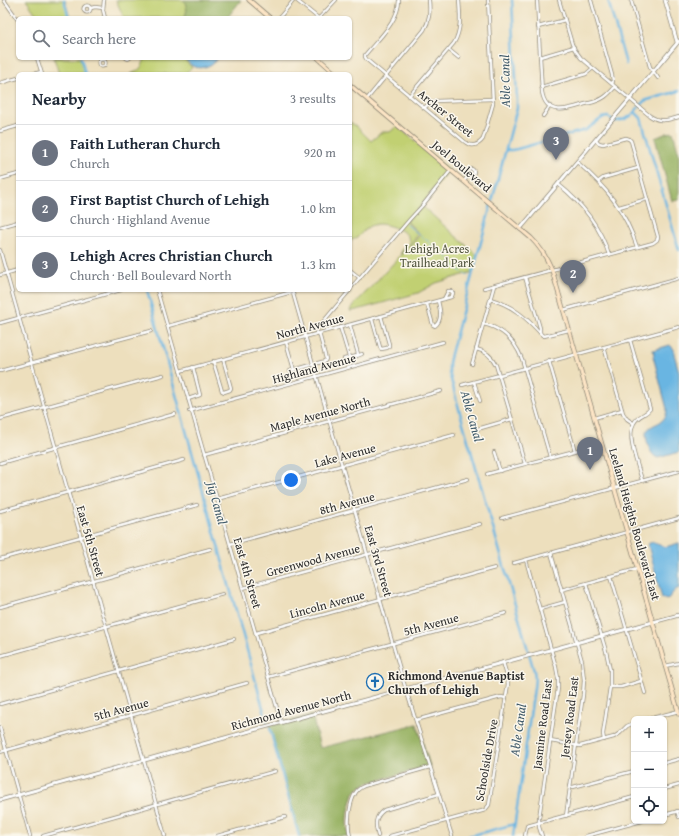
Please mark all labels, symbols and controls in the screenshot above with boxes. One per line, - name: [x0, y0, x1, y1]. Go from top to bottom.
- search box: [16, 16, 352, 60]
- icon: search: [30, 27, 52, 49]
- text: Search here: [62, 28, 136, 49]
- water label: Able Canal: [495, 54, 515, 109]
- street label: Archer Street: [414, 85, 478, 141]
- text: Nearby: [32, 86, 86, 111]
- text: 3 results: [290, 89, 336, 108]
- pin: 3: [543, 127, 569, 160]
- text: Faith Lutheran Church: [70, 133, 220, 154]
- street label: Joel Boulevard: [427, 135, 496, 196]
- text: 1: [42, 143, 48, 162]
- text: 920 m: [304, 143, 336, 162]
- text: Church: [70, 154, 109, 173]
- text: First Baptist Church of Lehigh: [70, 189, 269, 210]
- text: 2: [42, 199, 48, 218]
- text: 1.0 km: [300, 199, 336, 218]
- text: Church · Highland Avenue: [70, 210, 210, 229]
- park label: Lehigh Acres Trailhead Park: [400, 240, 475, 271]
- text: Lehigh Acres Christian Church: [70, 245, 273, 266]
- text: 3: [42, 255, 48, 274]
- text: 1.3 km: [300, 255, 336, 274]
- pin: 2: [560, 260, 586, 293]
- text: Church · Bell Boulevard North: [70, 266, 232, 285]
- street label: North Avenue: [274, 309, 346, 343]
- street label: Highland Avenue: [270, 349, 358, 387]
- water label: Able Canal: [455, 387, 488, 444]
- street label: Maple Avenue North: [268, 392, 372, 436]
- pin: 1: [577, 437, 603, 470]
- street label: Lake Avenue: [313, 439, 378, 471]
- street label: Leeland Heights Boulevard East: [605, 446, 665, 603]
- your location: [281, 470, 301, 490]
- water label: Jig Canal: [201, 477, 232, 527]
- street label: 8th Avenue: [318, 487, 377, 518]
- street label: East 5th Street: [73, 504, 109, 579]
- street label: East 3rd Street: [361, 523, 397, 599]
- street label: East 4th Street: [230, 536, 266, 611]
- street label: Greenwood Avenue: [264, 539, 362, 581]
- street label: Lincoln Avenue: [288, 586, 367, 622]
- street label: 5th Avenue: [402, 608, 461, 639]
- place label: Richmond Avenue Baptist Church of Lehigh: [388, 667, 525, 698]
- church icon: Richmond Avenue Baptist Church of Lehigh: [365, 672, 385, 692]
- street label: Jersey Road East: [555, 675, 583, 761]
- street label: Jasmine Road East: [528, 677, 556, 772]
- street label: Richmond Avenue North: [229, 686, 353, 734]
- street label: 5th Avenue: [92, 693, 151, 724]
- water label: Able Canal: [505, 703, 531, 758]
- map controls: [631, 716, 667, 824]
- button: +: [631, 716, 667, 752]
- street label: Schoolside Drive: [470, 717, 502, 802]
- button: −: [631, 752, 667, 788]
- button: locate: [631, 788, 667, 824]

